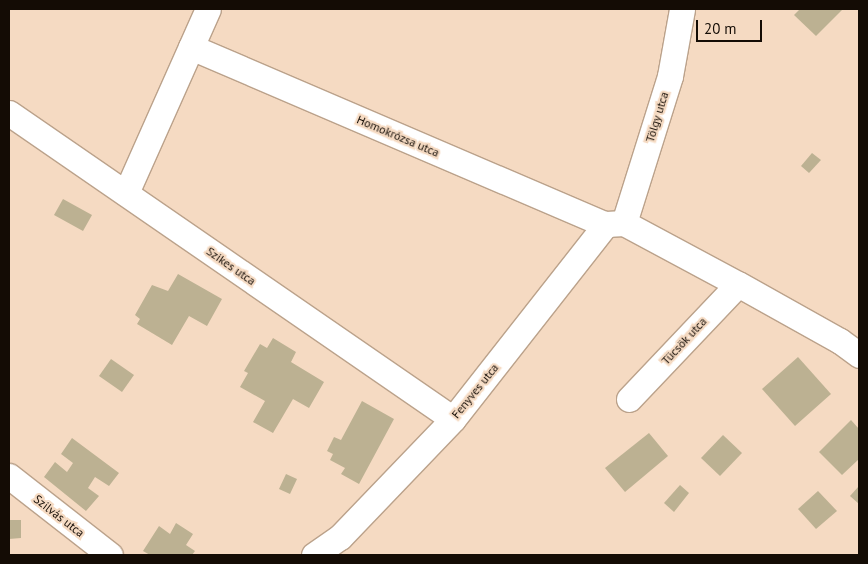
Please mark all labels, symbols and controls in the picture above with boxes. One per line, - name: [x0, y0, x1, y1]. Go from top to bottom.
- scale bar: [698, 10, 764, 42]
- text: 20 m: [704, 19, 737, 38]
- street label: Tölgy utca: [642, 90, 672, 144]
- street label: Homokrózsa utca: [355, 112, 441, 160]
- street label: Szikes utca: [204, 244, 258, 288]
- street label: Tücsök utca: [658, 314, 710, 368]
- street label: Fenyves utca: [449, 361, 501, 421]
- street label: Szilvás utca: [31, 492, 87, 540]

